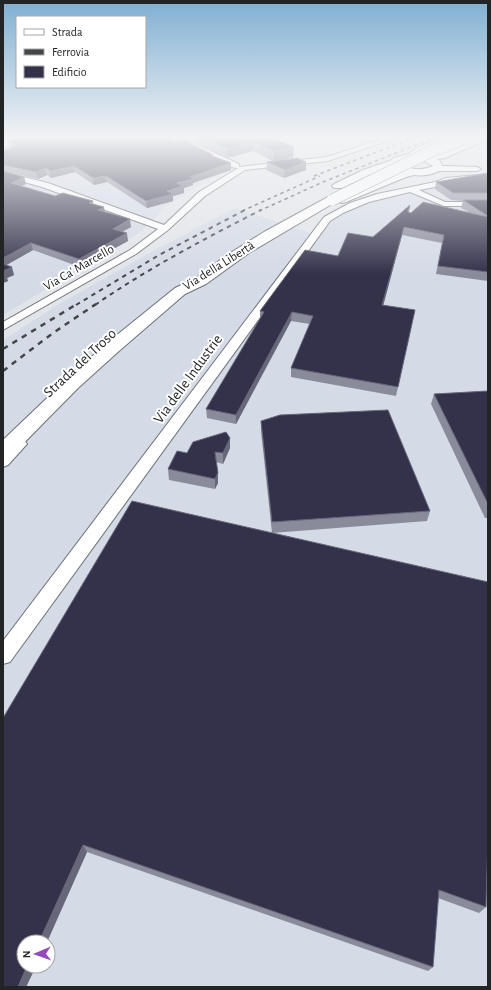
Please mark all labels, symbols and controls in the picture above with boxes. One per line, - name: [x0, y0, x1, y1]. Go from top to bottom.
- legend: [16, 16, 146, 88]
- text: Strada: [52, 26, 83, 38]
- text: Ferrovia: [52, 46, 90, 58]
- text: Edificio: [52, 66, 87, 78]
- street label: Via della Libertà: [181, 239, 257, 293]
- street label: Via Ca' Marcello: [41, 243, 117, 293]
- street label: Strada del Troso: [41, 326, 119, 400]
- street label: Via delle Industrie: [151, 332, 225, 426]
- north arrow: [16, 934, 56, 974]
- text: N: [21, 950, 32, 958]

